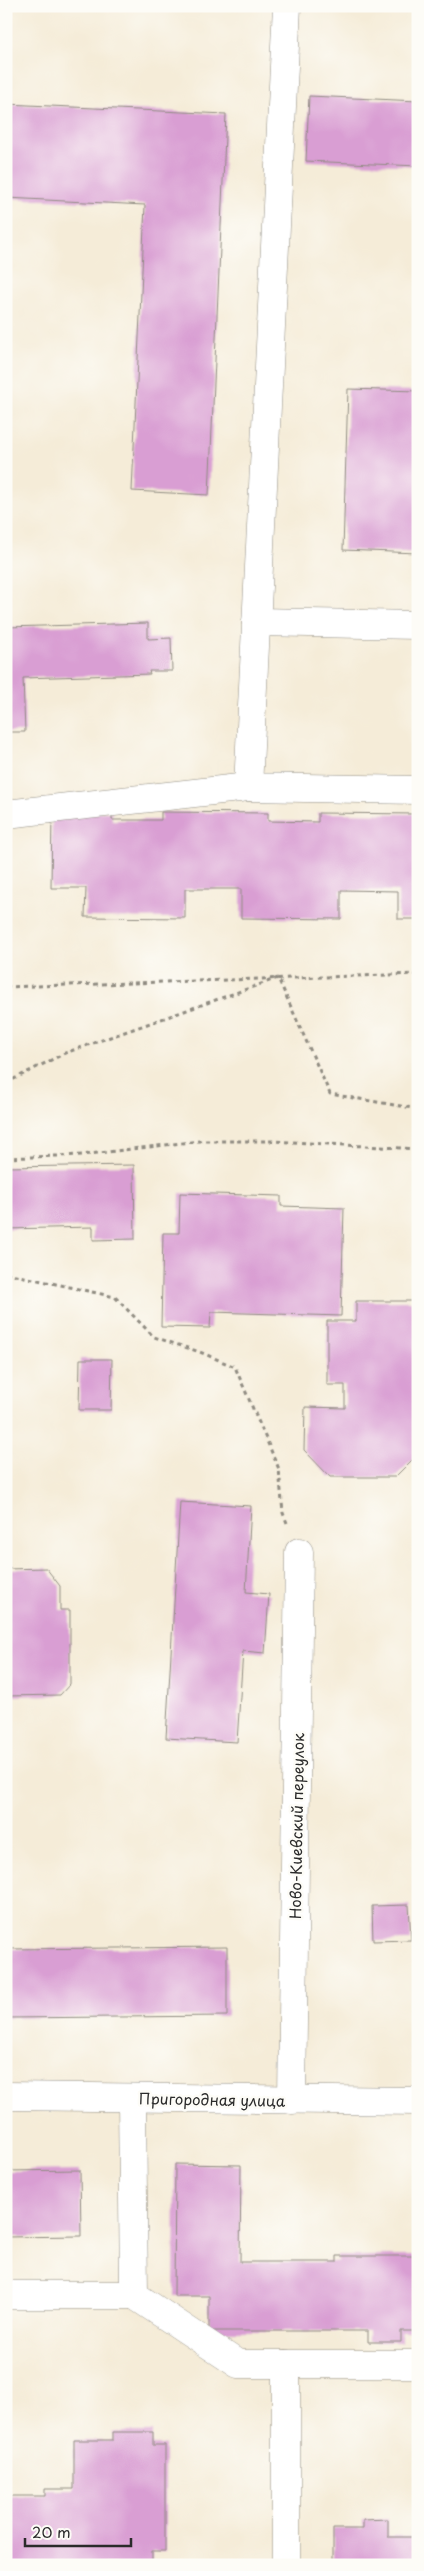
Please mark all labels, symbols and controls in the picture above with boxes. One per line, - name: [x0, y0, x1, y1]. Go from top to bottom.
- street label: Ново-Киевский переулок: [283, 1733, 309, 1919]
- street label: Пригородная улица: [139, 2086, 286, 2112]
- scale bar: [25, 2516, 131, 2548]
- text: 20 m: [32, 2520, 71, 2543]

